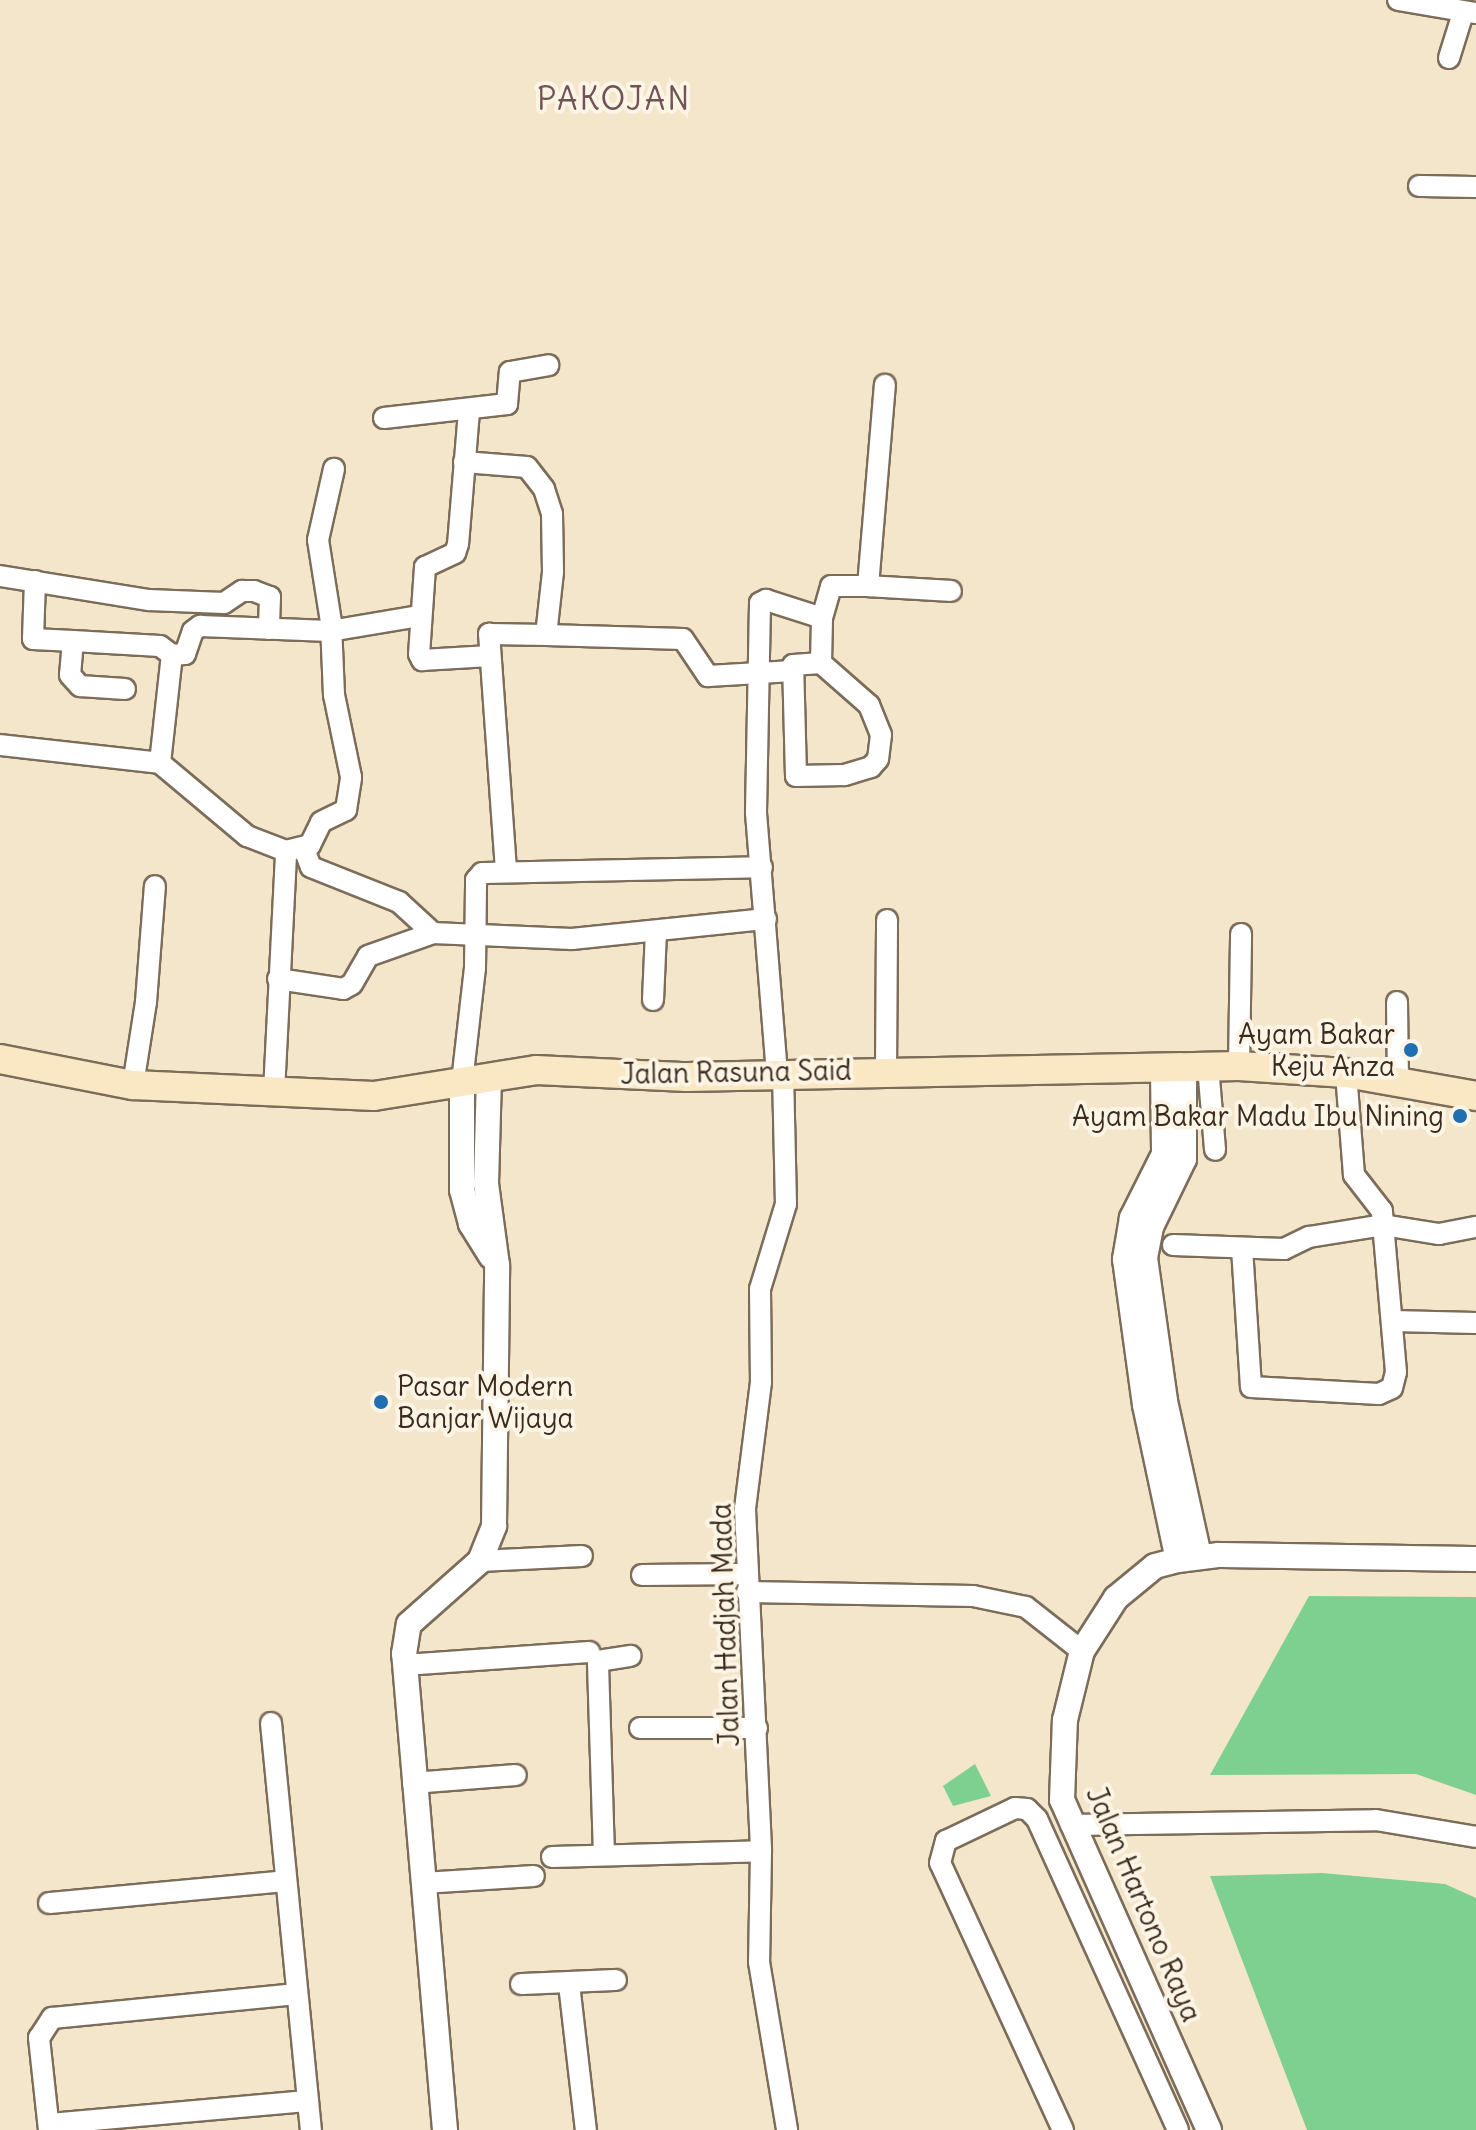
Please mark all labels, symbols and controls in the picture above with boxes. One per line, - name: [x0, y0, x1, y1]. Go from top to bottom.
- district label: PAKOJAN: [537, 80, 691, 118]
- place label: Ayam Bakar Keju Anza: [1238, 1017, 1395, 1083]
- marker: Ayam Bakar Keju Anza: [1402, 1041, 1420, 1059]
- street label: Jalan Rasuna Said: [620, 1053, 852, 1091]
- place label: Ayam Bakar Madu Ibu Nining: [1072, 1099, 1444, 1133]
- marker: Ayam Bakar Madu Ibu Nining: [1451, 1107, 1469, 1125]
- place label: Pasar Modern Banjar Wijaya: [397, 1369, 574, 1435]
- marker: Pasar Modern Banjar Wijaya: [372, 1393, 390, 1411]
- street label: Jalan Hadjah Mada: [704, 1503, 746, 1747]
- street label: Jalan Hartono Raya: [1079, 1781, 1209, 2027]

